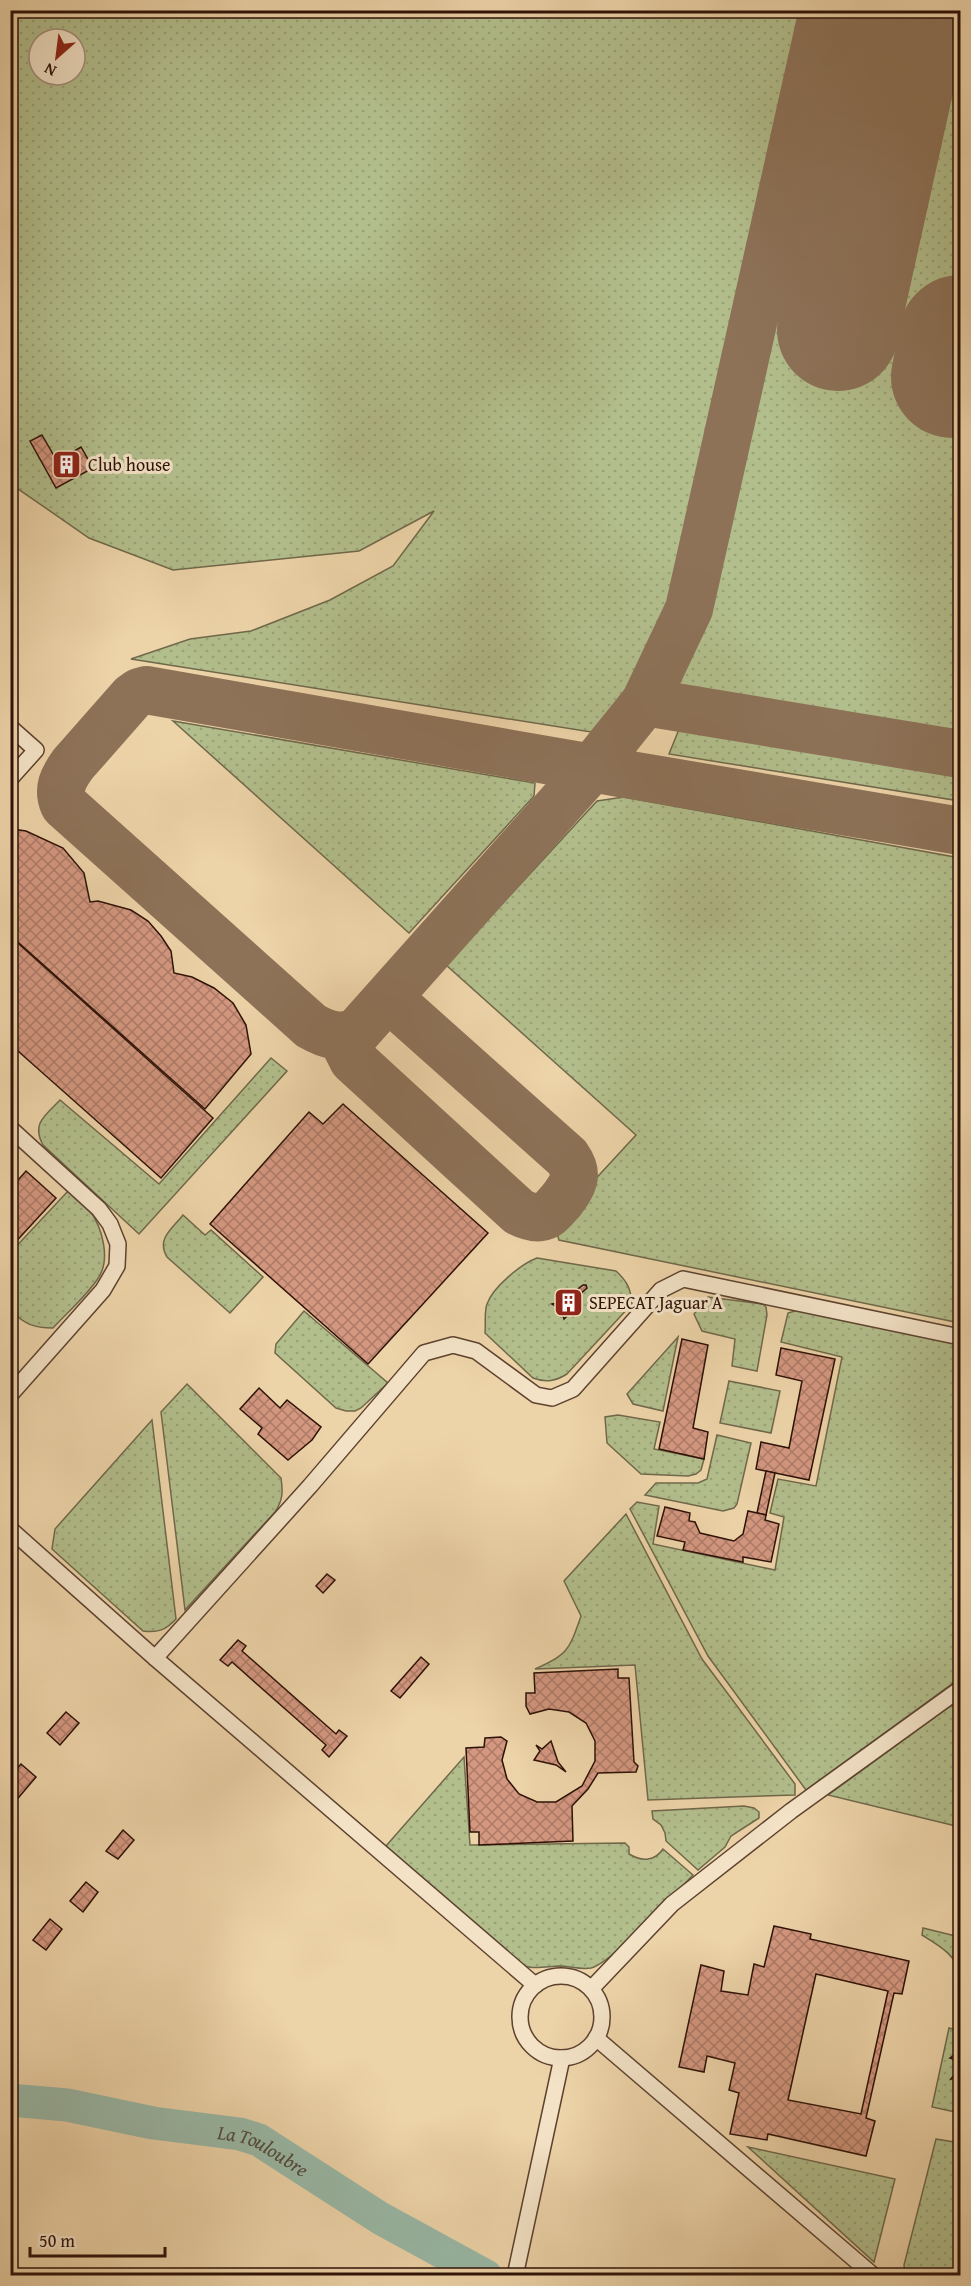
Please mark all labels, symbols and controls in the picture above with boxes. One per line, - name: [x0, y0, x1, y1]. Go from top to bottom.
- north arrow: [27, 27, 87, 87]
- text: N: [39, 57, 60, 83]
- building icon: Club house: [51, 448, 83, 480]
- place label: Club house: [88, 451, 170, 478]
- building icon: SEPECAT Jaguar A: [552, 1286, 584, 1318]
- place label: SEPECAT Jaguar A: [589, 1289, 723, 1316]
- water label: La Touloubre: [215, 2117, 315, 2183]
- scale bar: [30, 2220, 165, 2258]
- text: 50 m: [39, 2227, 75, 2254]

